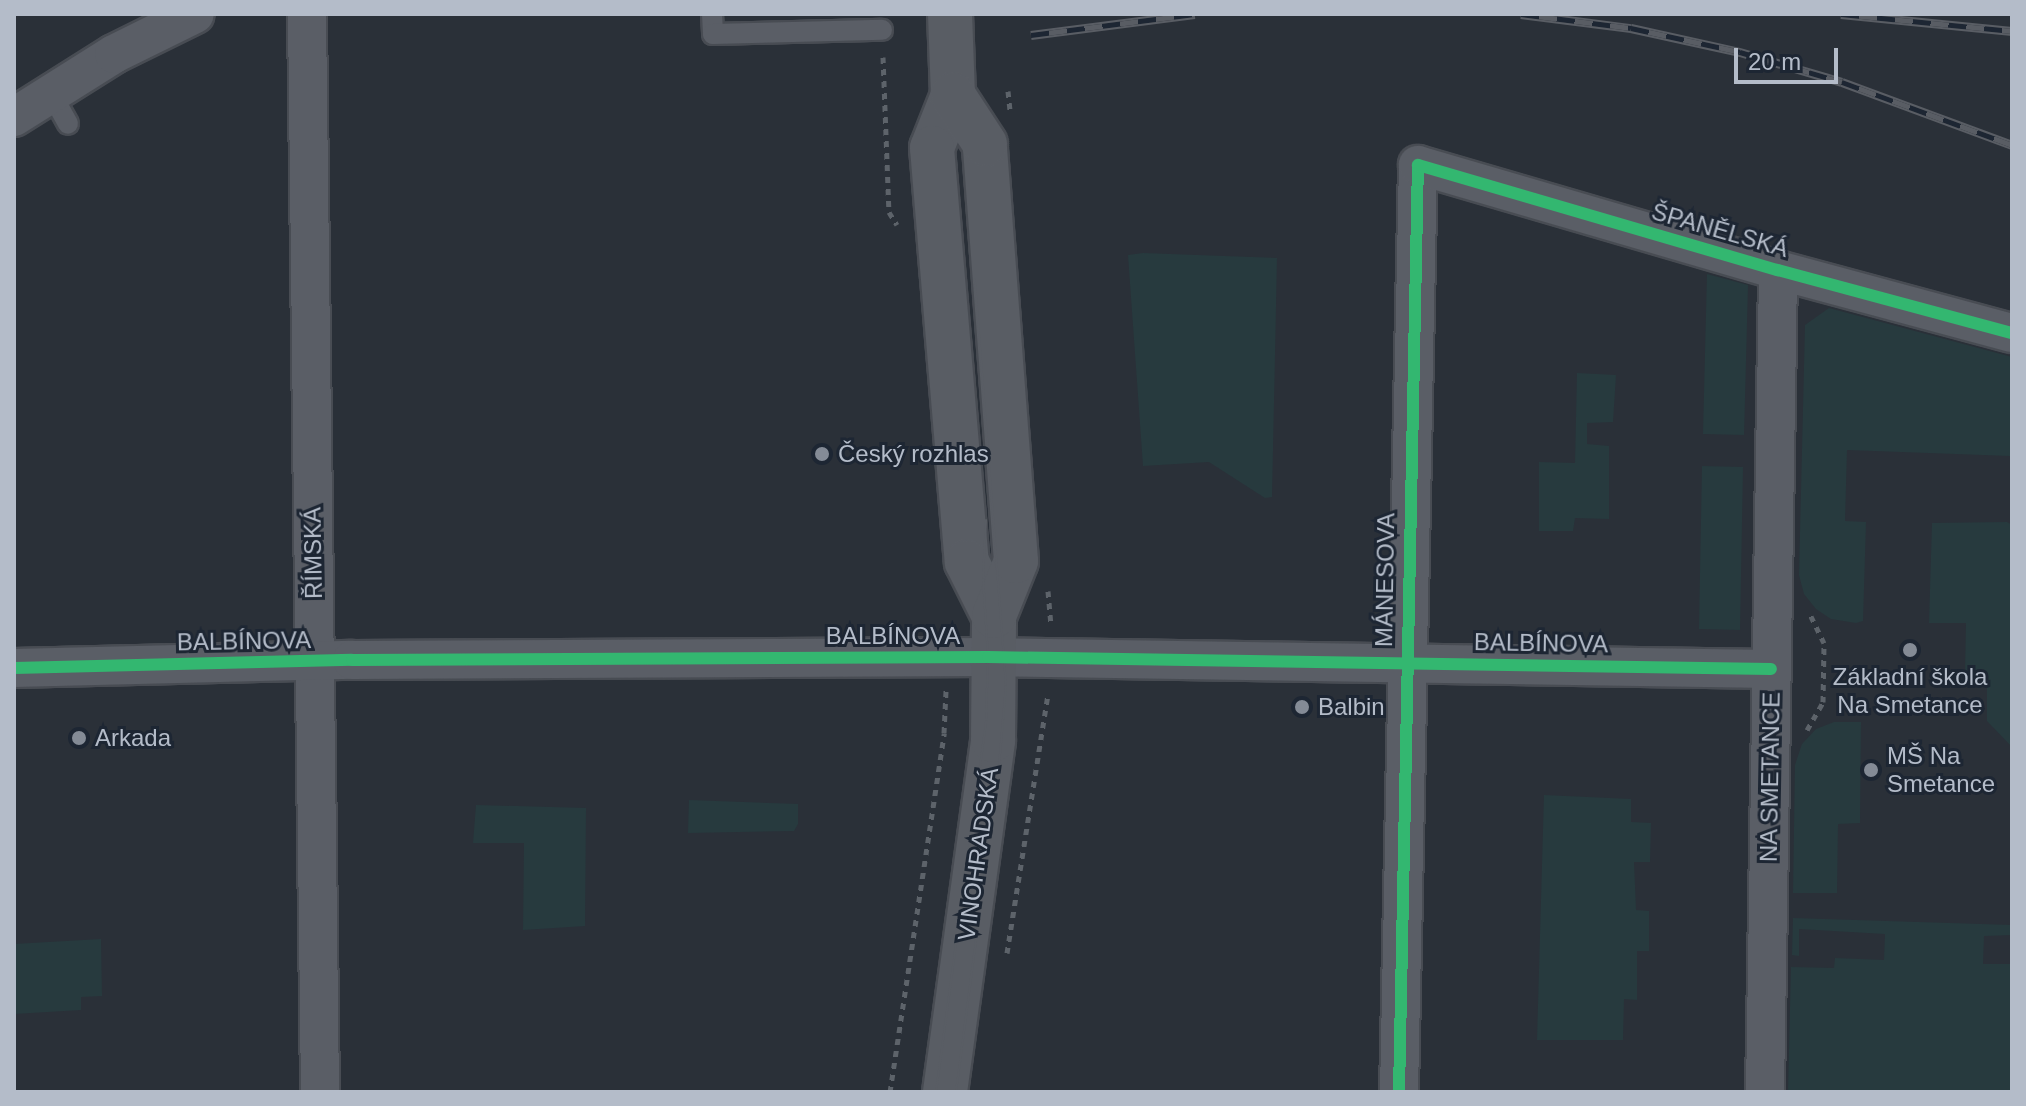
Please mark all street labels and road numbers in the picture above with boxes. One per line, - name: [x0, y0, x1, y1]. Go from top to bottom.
- street label: ŠPANĚLSKÁ: [1648, 197, 1792, 263]
- street label: ŘÍMSKÁ: [298, 507, 328, 599]
- street label: MÁNESOVA: [1369, 513, 1401, 647]
- street label: BALBÍNOVA: [826, 622, 960, 650]
- street label: BALBÍNOVA: [177, 625, 311, 657]
- street label: BALBÍNOVA: [1474, 627, 1608, 659]
- street label: NA SMETANCE: [1754, 691, 1786, 863]
- street label: VINOHRADSKÁ: [952, 765, 1004, 943]

